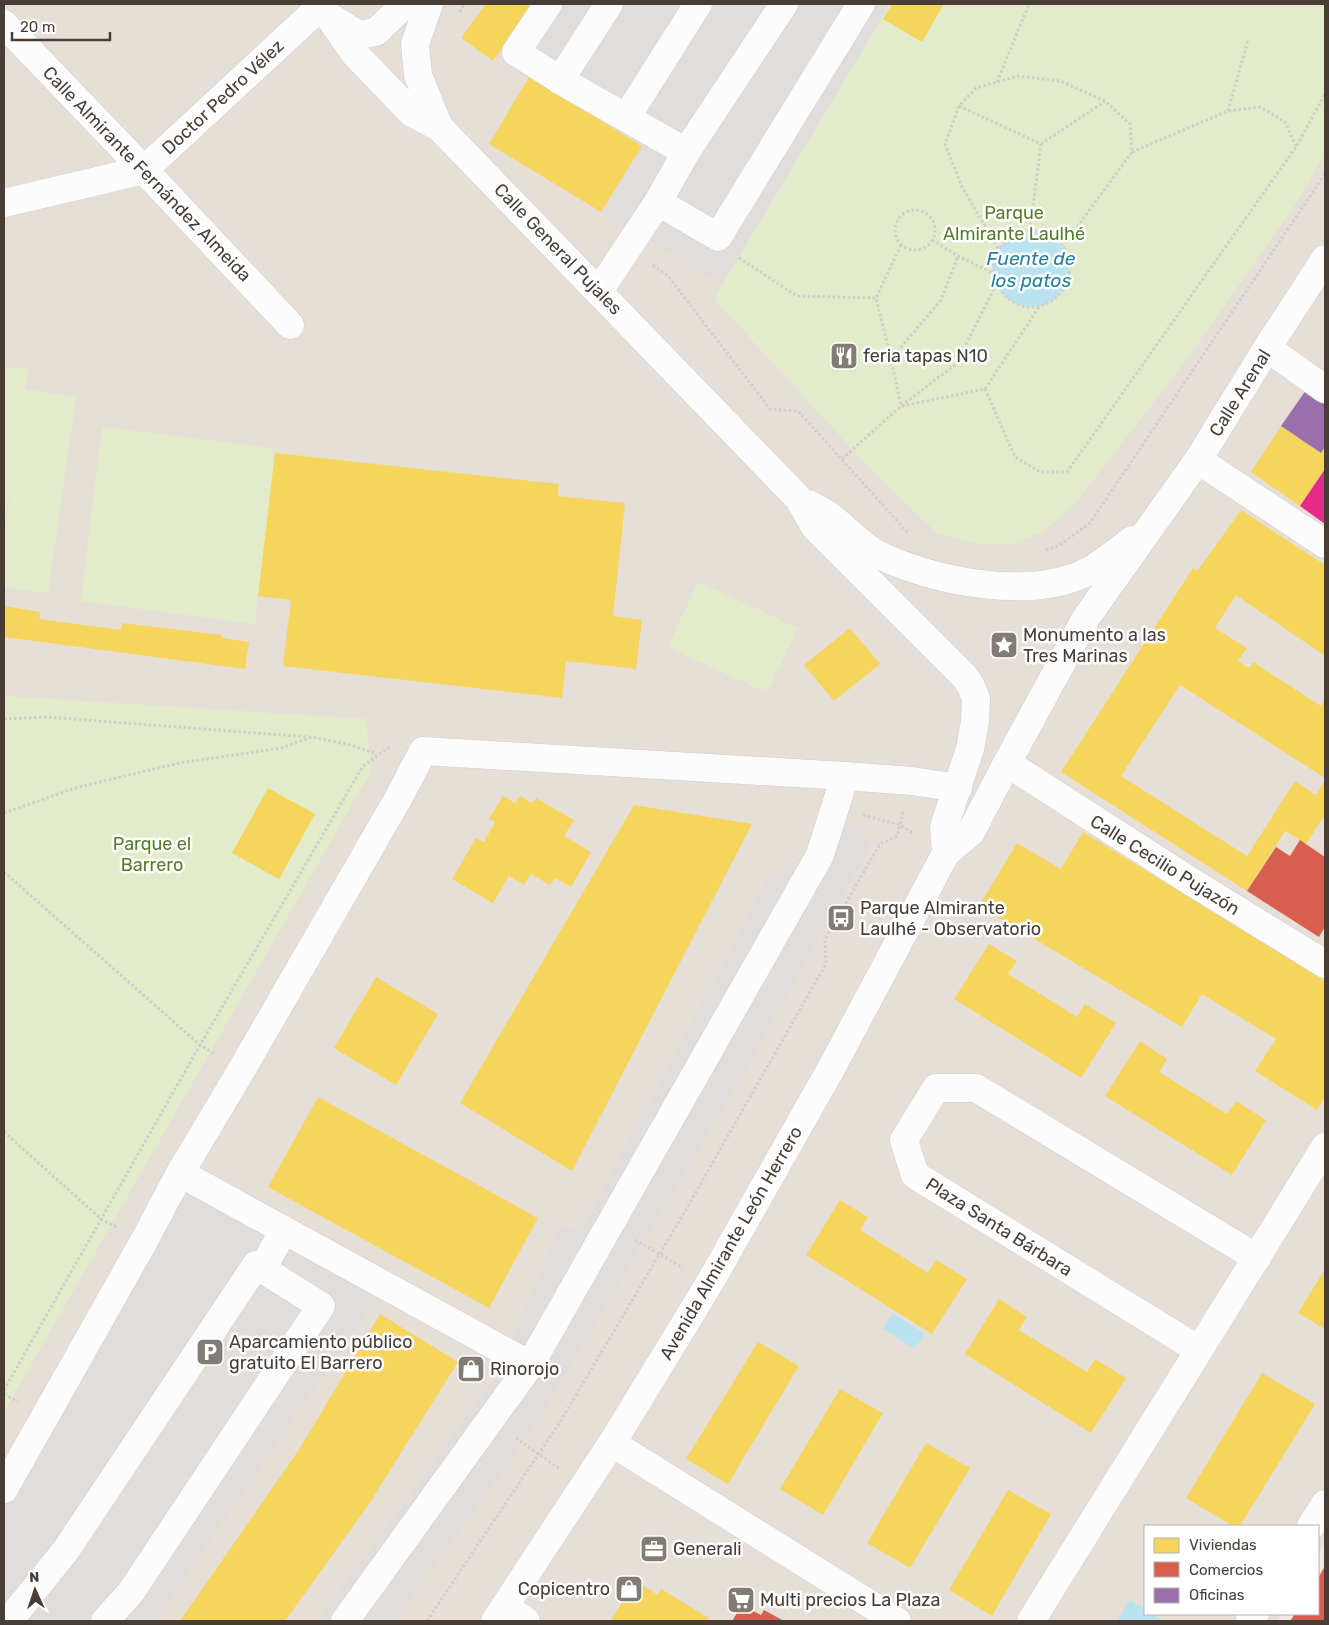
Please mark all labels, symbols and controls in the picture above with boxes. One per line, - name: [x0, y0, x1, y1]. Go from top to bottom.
- scale bar: [12, 10, 110, 42]
- text: 20 m: [20, 18, 55, 36]
- street label: Doctor Pedro Vélez: [158, 35, 288, 159]
- street label: Calle Almirante Fernández Almeida: [38, 62, 256, 286]
- street label: Calle General Pujales: [489, 179, 627, 319]
- park label: Parque Almirante Laulhé: [943, 202, 1085, 245]
- water label: Fuente de los patos: [987, 247, 1076, 292]
- restaurant icon: feria tapas N10: [829, 341, 859, 371]
- place label: feria tapas N10: [863, 345, 988, 367]
- street label: Calle Arenal: [1205, 345, 1275, 441]
- place label: Monumento a las Tres Marinas: [1023, 624, 1166, 667]
- place icon: Monumento a las Tres Marinas: [989, 630, 1019, 660]
- street label: Calle Cecilio Pujazón: [1086, 810, 1244, 920]
- park label: Parque el Barrero: [113, 833, 191, 876]
- place label: Parque Almirante Laulhé - Observatorio: [860, 897, 1041, 940]
- bus stop icon: Parque Almirante Laulhé - Observatorio: [826, 903, 856, 933]
- street label: Avenida Almirante León Herrero: [655, 1122, 807, 1364]
- street label: Plaza Santa Bárbara: [922, 1173, 1076, 1281]
- place label: Aparcamiento público gratuito El Barrero: [229, 1331, 413, 1374]
- parking icon: Aparcamiento público gratuito El Barrero: [195, 1337, 225, 1367]
- shop icon: Rinorojo: [456, 1354, 486, 1384]
- place label: Rinorojo: [490, 1358, 559, 1380]
- legend: [1144, 1525, 1319, 1615]
- office icon: Generali: [639, 1534, 669, 1564]
- text: Viviendas: [1189, 1536, 1257, 1554]
- place label: Generali: [673, 1538, 742, 1560]
- text: Comercios: [1189, 1561, 1263, 1579]
- north arrow: [10, 1565, 60, 1615]
- text: N: [29, 1569, 40, 1586]
- shop icon: Copicentro: [614, 1574, 644, 1604]
- place label: Copicentro: [518, 1578, 610, 1600]
- supermarket icon: Multi precios La Plaza: [726, 1585, 756, 1615]
- text: Oficinas: [1189, 1586, 1245, 1604]
- place label: Multi precios La Plaza: [760, 1589, 940, 1611]

